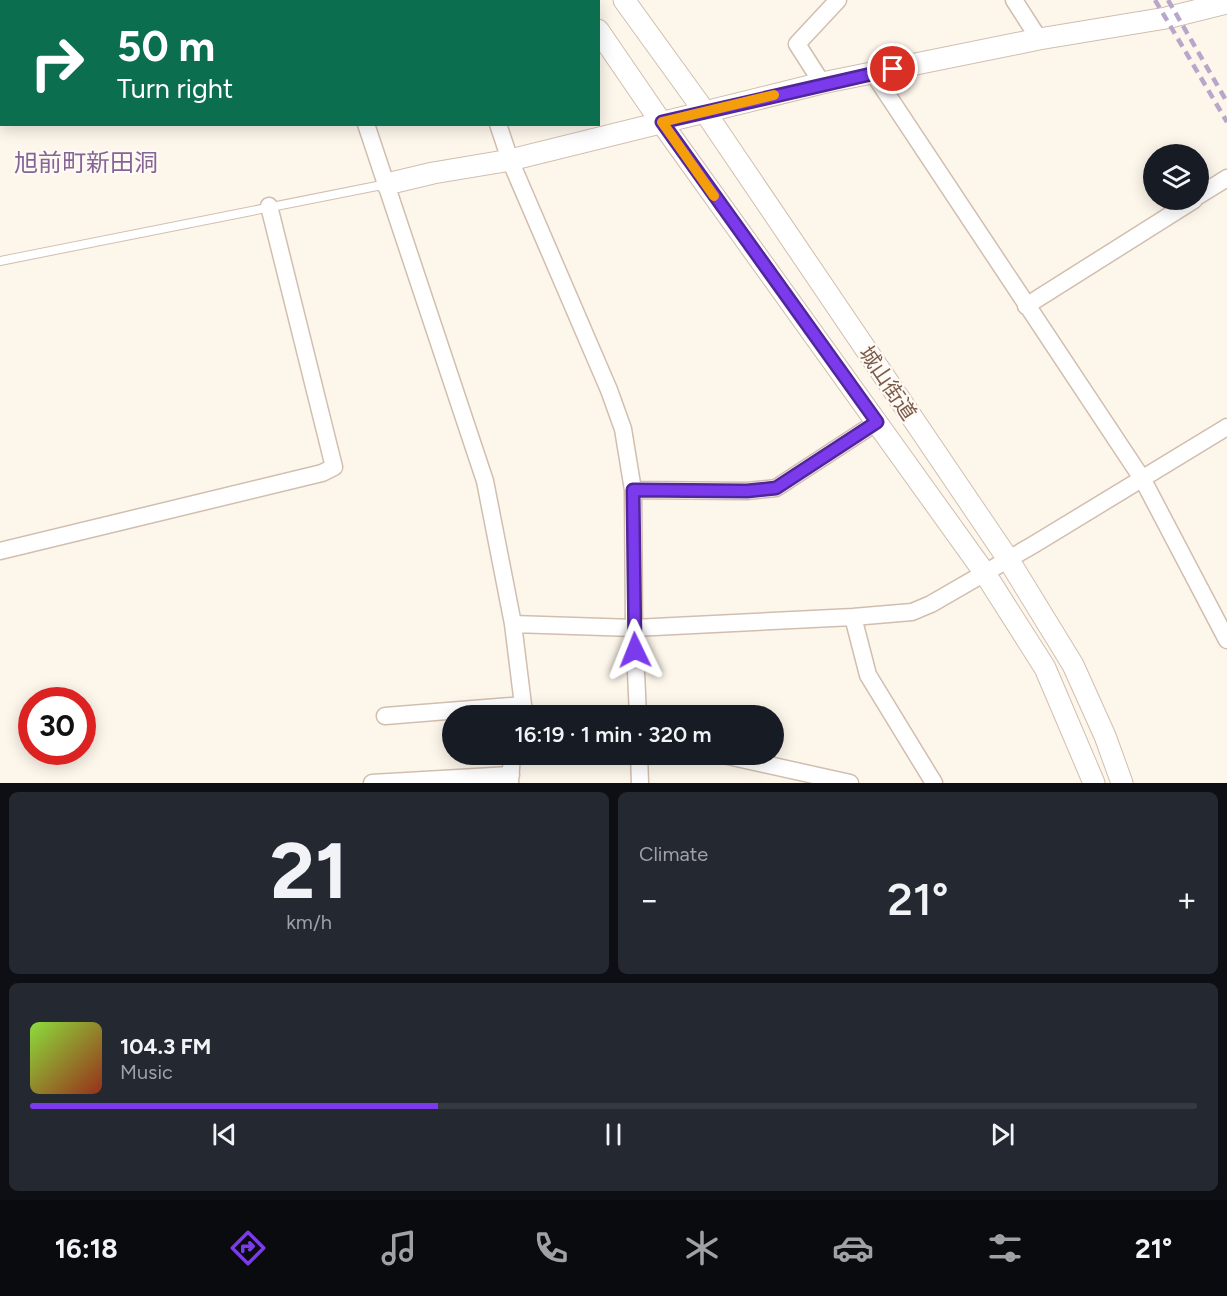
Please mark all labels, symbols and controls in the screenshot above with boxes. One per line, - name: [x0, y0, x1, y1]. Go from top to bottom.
- text: 50 m: [117, 21, 215, 72]
- icon: right: [18, 24, 96, 102]
- pin: [867, 43, 918, 94]
- icon: arrive: [876, 52, 909, 85]
- text: Turn right: [117, 72, 233, 105]
- map controls: [1143, 144, 1209, 210]
- button: layers: [1143, 144, 1209, 210]
- district label: 旭前町新田洞: [14, 148, 158, 177]
- street label: 城山街道: [854, 341, 922, 425]
- position arrow: [603, 618, 667, 682]
- speed limit sign: 30: [18, 687, 96, 765]
- text: 16:19 · 1 min · 320 m: [514, 721, 712, 748]
- text: 21: [270, 824, 348, 918]
- text: Climate: [639, 842, 708, 866]
- text: 21°: [887, 872, 949, 926]
- text: −: [639, 880, 660, 919]
- text: +: [1176, 880, 1197, 919]
- text: km/h: [286, 910, 332, 934]
- text: 104.3 FM: [120, 1033, 211, 1060]
- text: Music: [120, 1060, 173, 1084]
- icon: previous: [208, 1118, 241, 1151]
- icon: pause: [597, 1118, 630, 1151]
- icon: next: [986, 1118, 1019, 1151]
- icon: directions: [227, 1227, 269, 1269]
- icon: music: [378, 1227, 420, 1269]
- icon: phone: [530, 1227, 572, 1269]
- icon: climate: [681, 1227, 723, 1269]
- icon: car: [832, 1227, 874, 1269]
- icon: filters: [984, 1227, 1026, 1269]
- text: 16:18: [55, 1232, 118, 1265]
- text: 21°: [1135, 1232, 1172, 1265]

